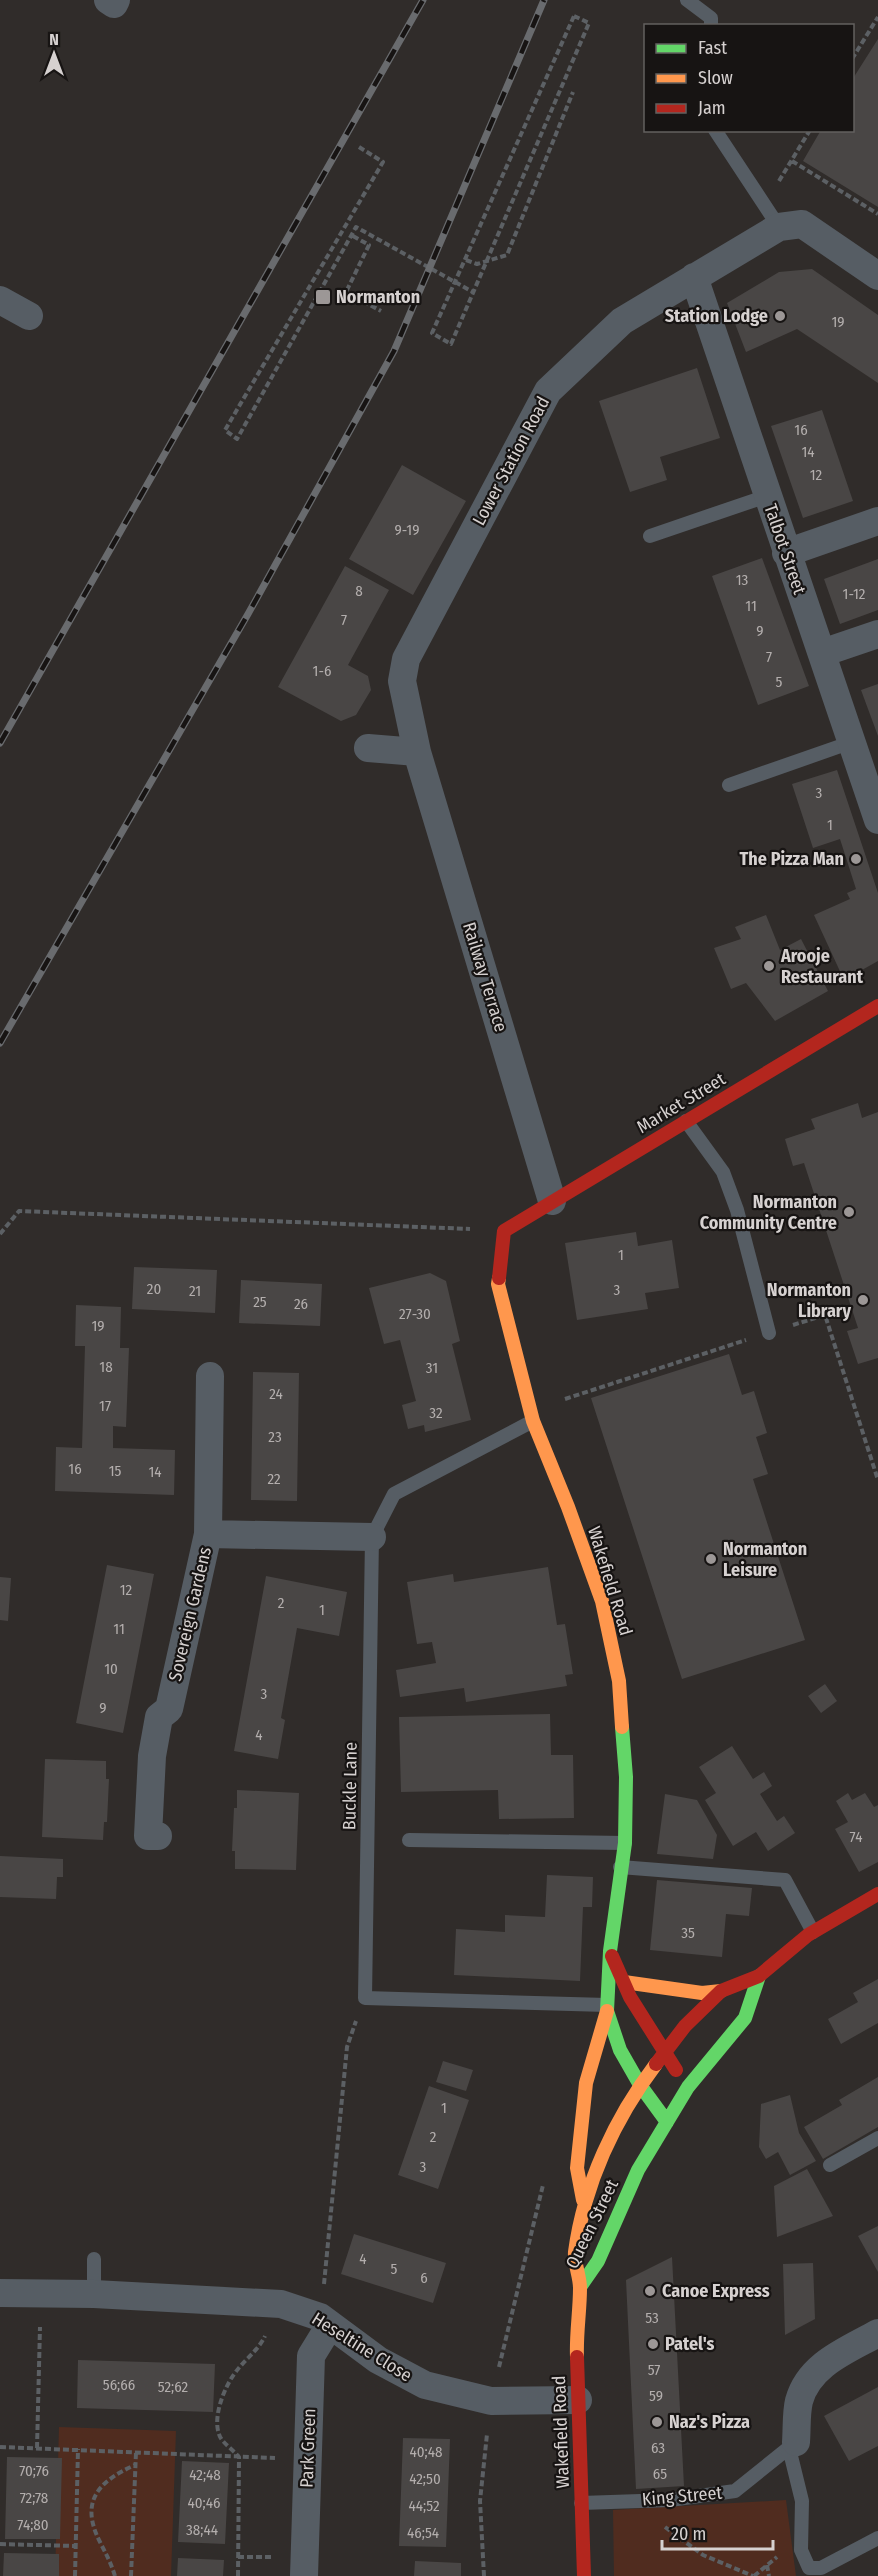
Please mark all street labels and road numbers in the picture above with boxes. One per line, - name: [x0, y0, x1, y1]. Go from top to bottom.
- street label: Lower Station Road: [468, 393, 554, 529]
- street label: Talbot Street: [759, 501, 811, 597]
- street label: Railway Terrace: [458, 920, 512, 1035]
- street label: Market Street: [633, 1068, 729, 1138]
- street label: Wakefield Road: [583, 1524, 637, 1638]
- street label: Sovereign Gardens: [164, 1544, 216, 1683]
- street label: Buckle Lane: [338, 1742, 362, 1830]
- street label: Queen Street: [561, 2176, 623, 2272]
- street label: Heseltine Close: [308, 2308, 416, 2387]
- street label: Wakefield Road: [548, 2375, 574, 2489]
- street label: Park Green: [296, 2408, 320, 2488]
- street label: King Street: [641, 2482, 723, 2510]

